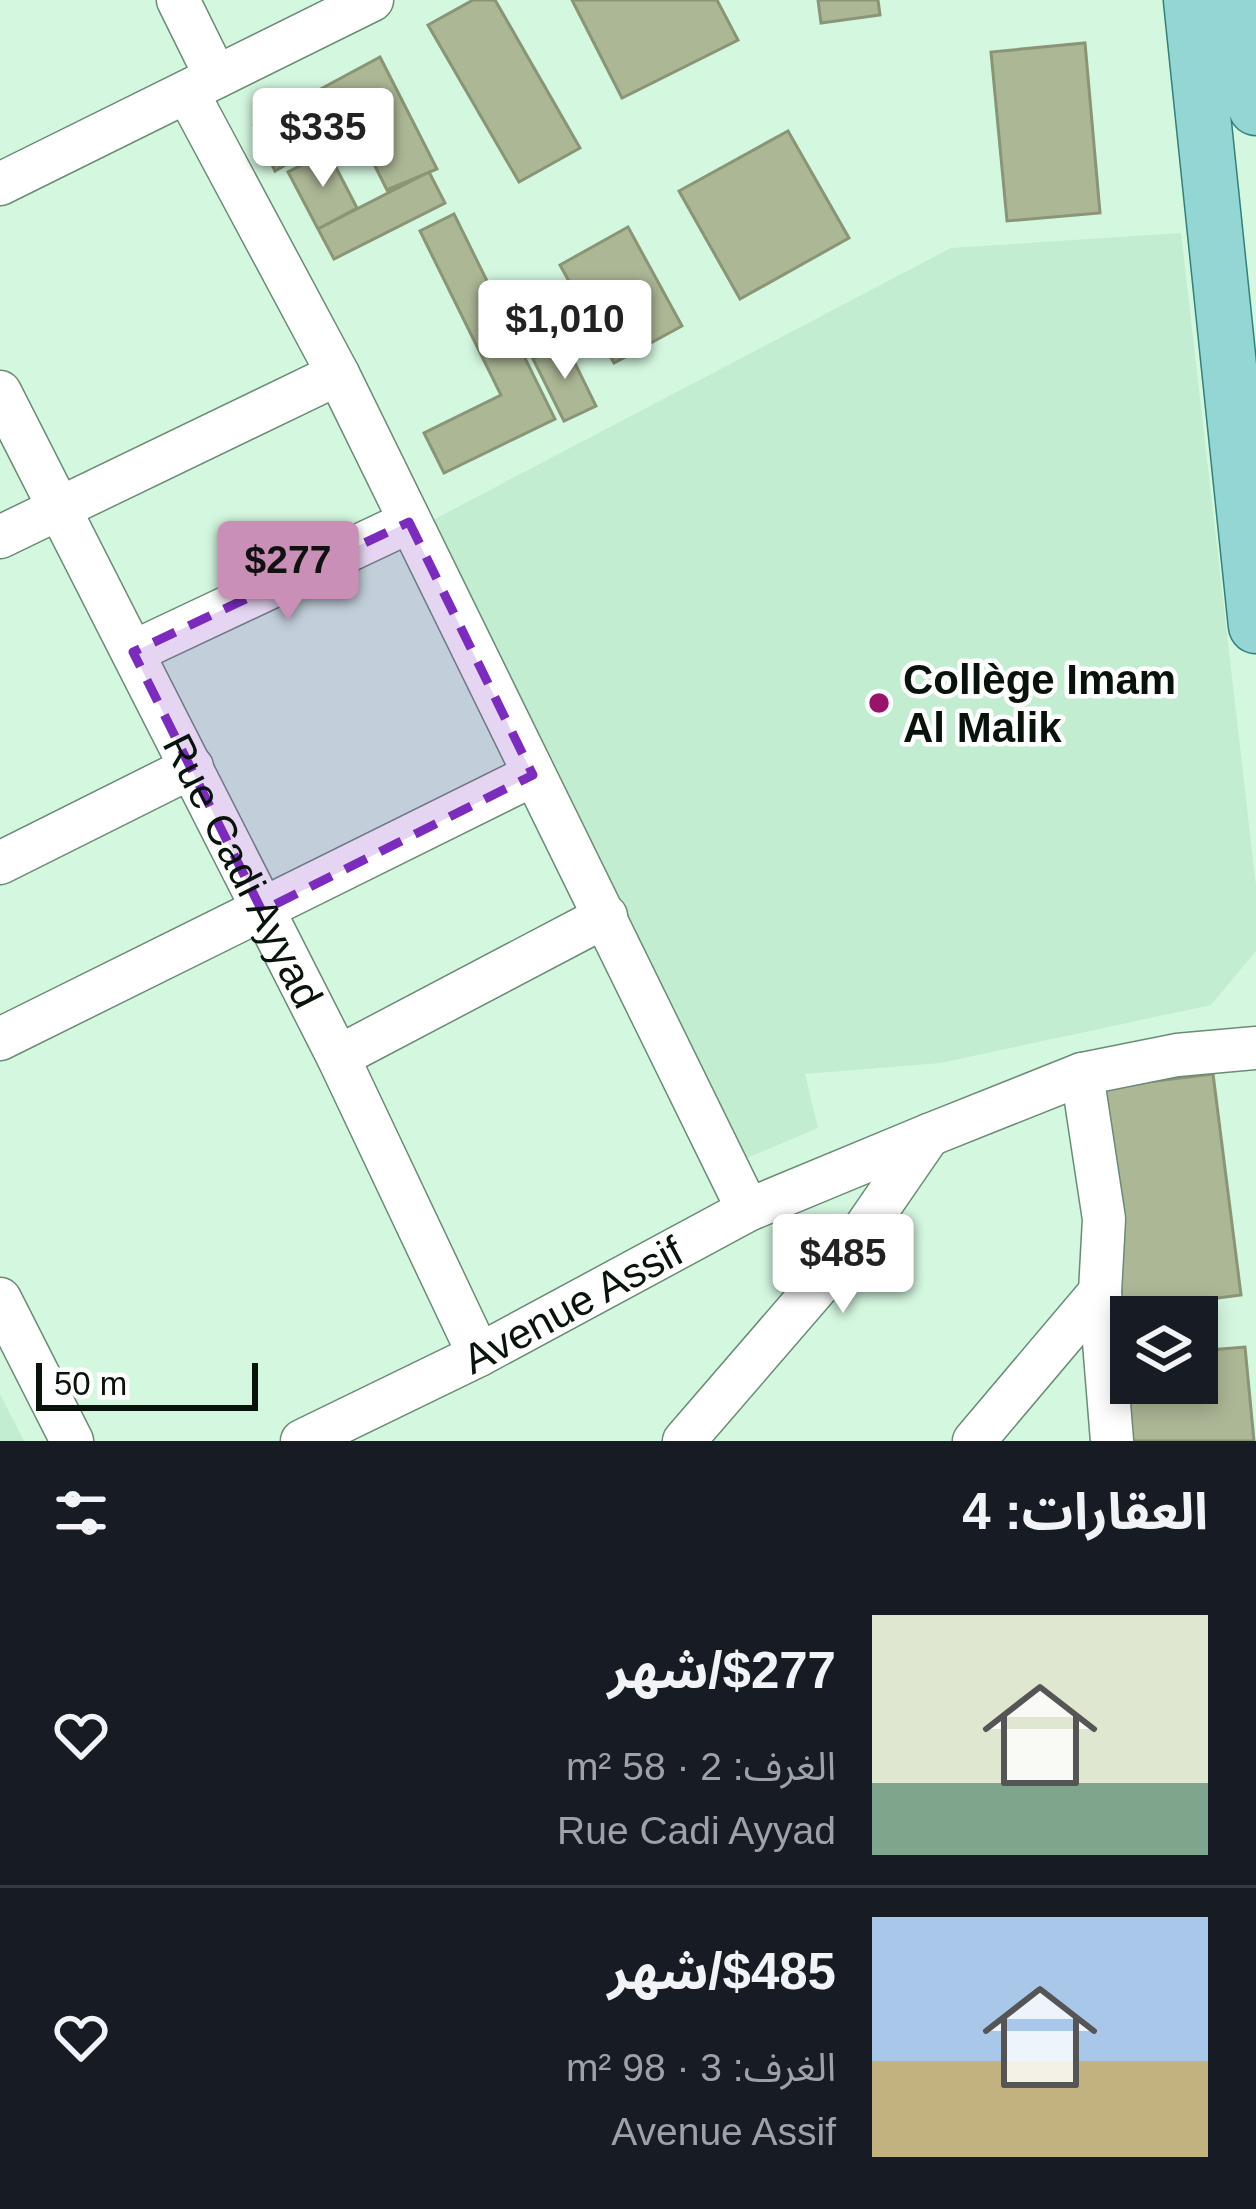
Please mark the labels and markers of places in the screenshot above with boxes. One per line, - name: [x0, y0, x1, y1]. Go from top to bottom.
- pin: $335: [252, 88, 394, 190]
- pin: $1,010: [467, 280, 663, 382]
- pin: $277: [217, 521, 359, 623]
- place label: Collège Imam Al Malik: [903, 656, 1176, 751]
- marker: Collège Imam Al Malik: [866, 690, 892, 716]
- pin: $485: [772, 1214, 914, 1316]

